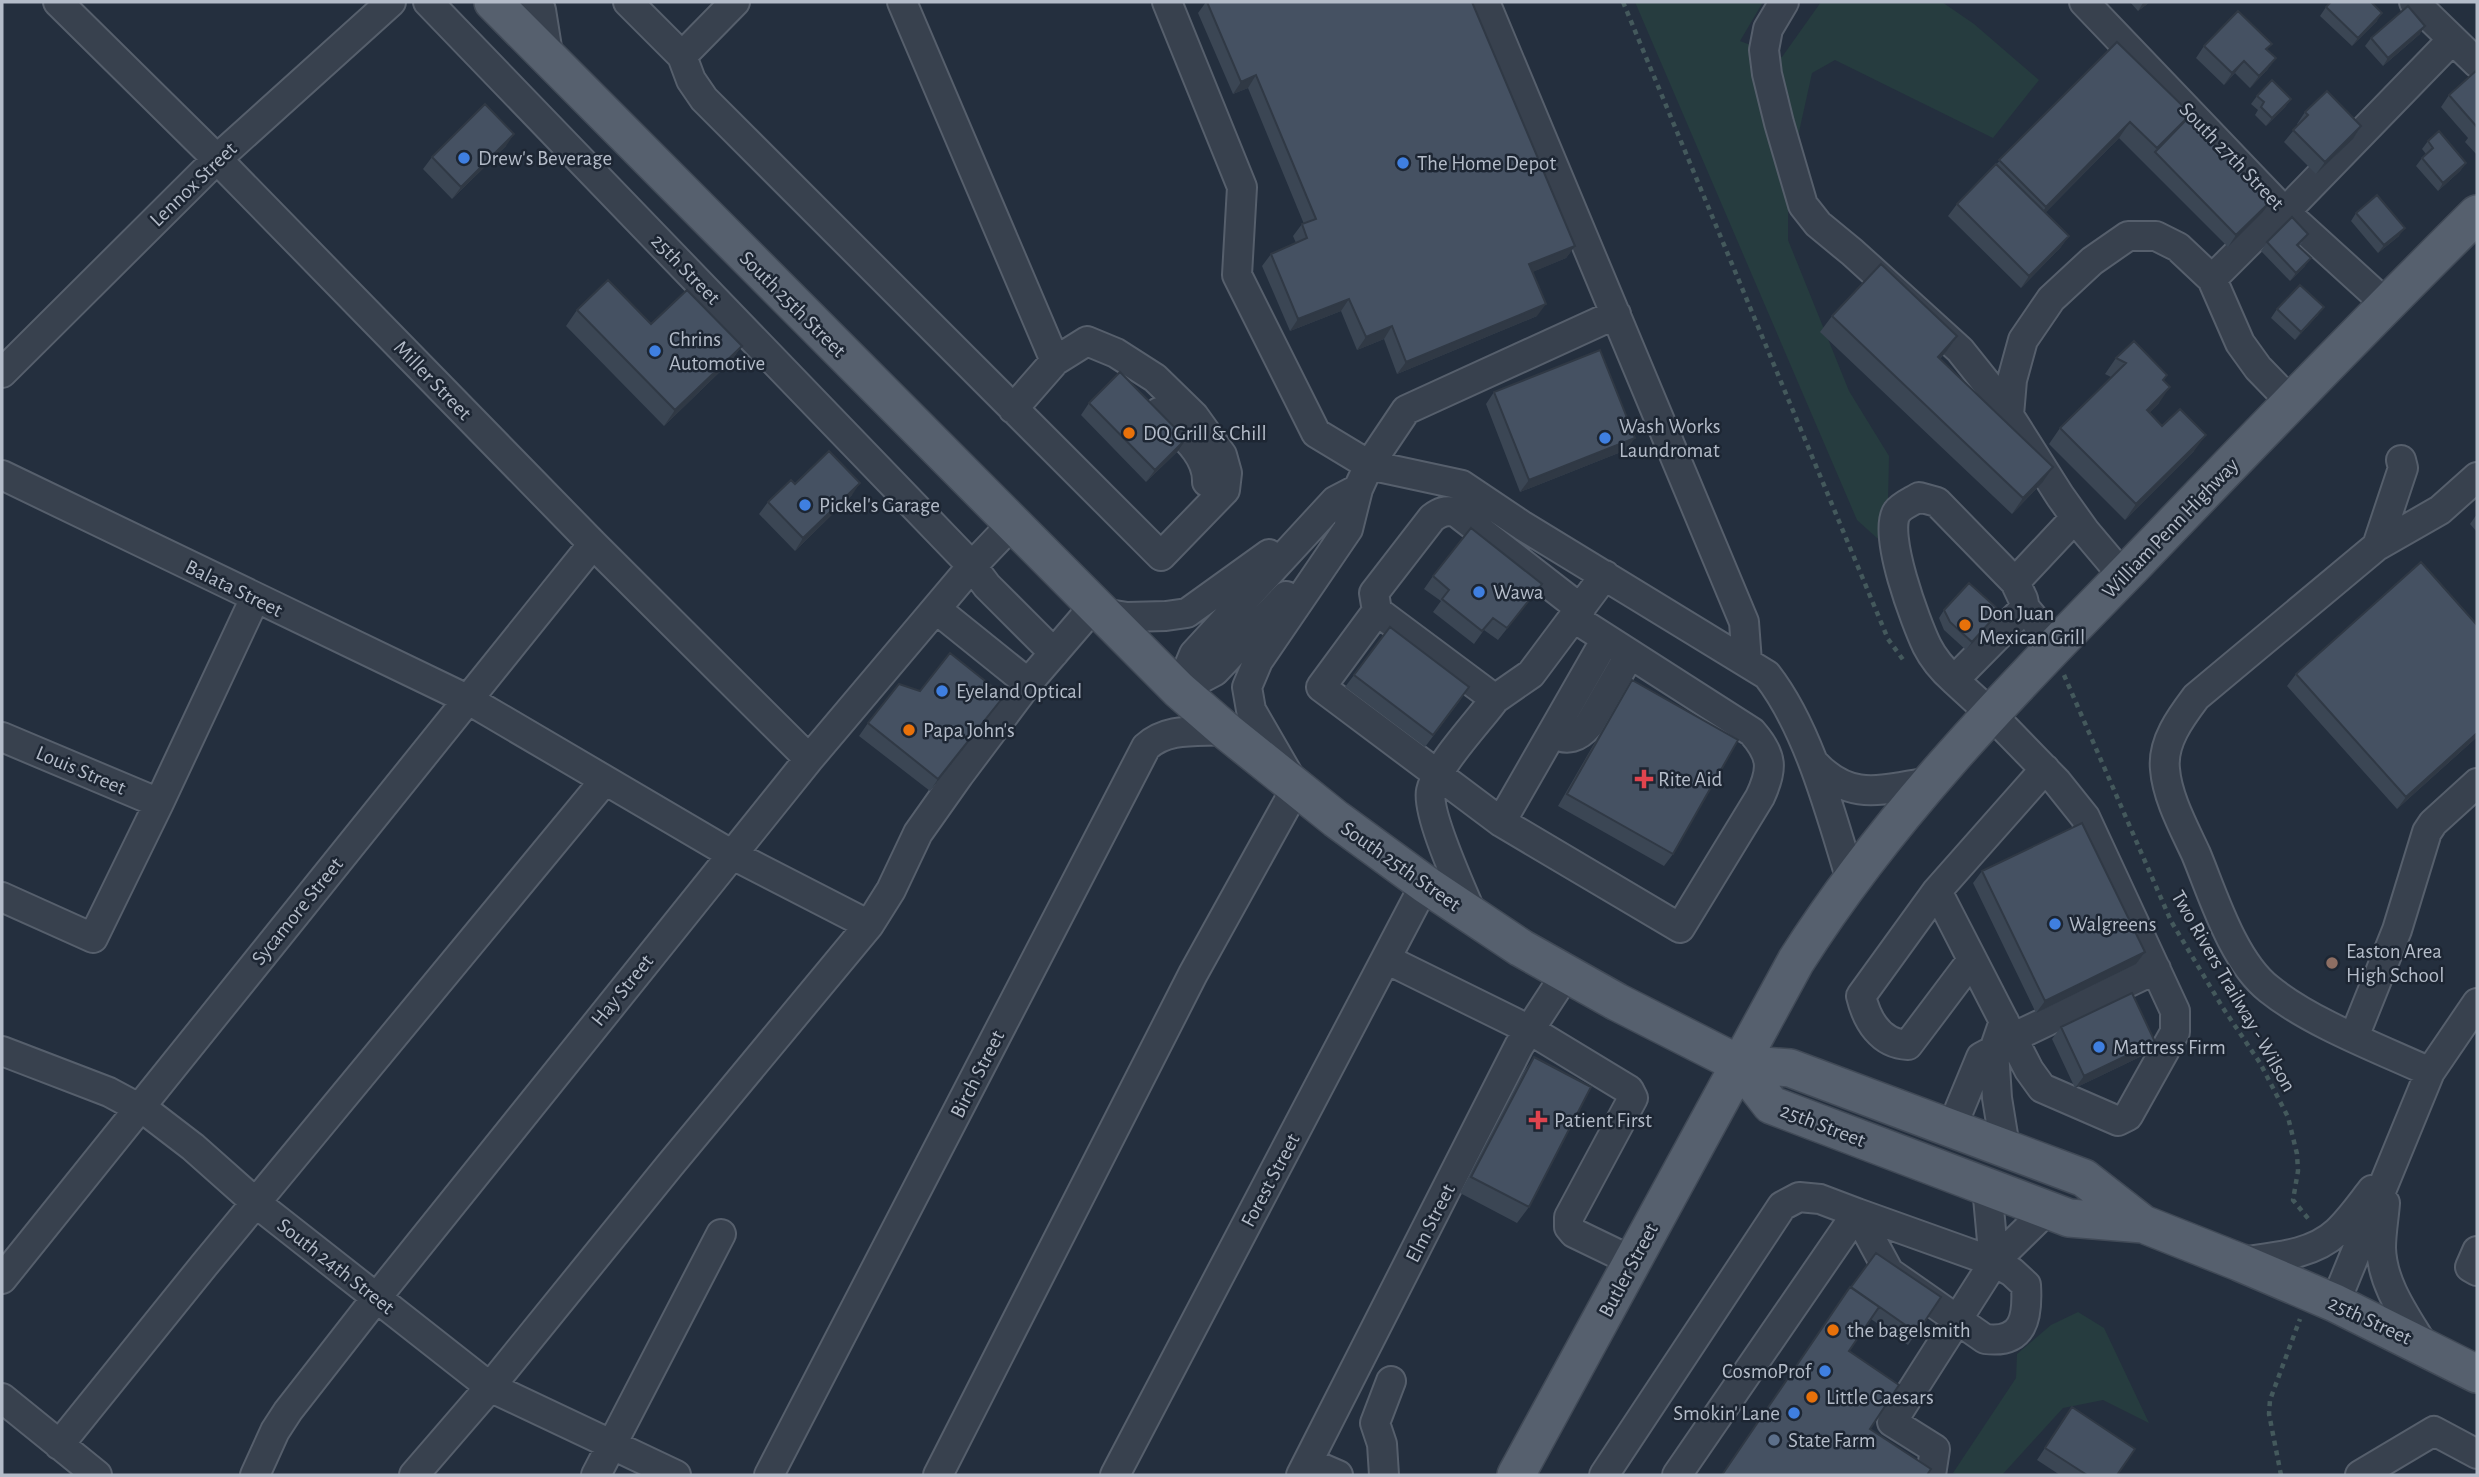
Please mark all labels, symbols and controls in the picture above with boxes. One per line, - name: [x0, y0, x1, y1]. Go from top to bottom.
- street label: South 27th Street: [2175, 99, 2288, 214]
- street label: Lennox Street: [146, 138, 241, 231]
- place label: Drew's Beverage: [478, 148, 612, 169]
- marker: Drew's Beverage: [456, 150, 472, 166]
- place label: The Home Depot: [1417, 153, 1556, 174]
- marker: The Home Depot: [1395, 155, 1411, 171]
- street label: 25th Street: [647, 230, 724, 309]
- street label: South 25th Street: [736, 247, 850, 362]
- place label: Chrins Automotive: [669, 329, 765, 374]
- street label: Miller Street: [390, 337, 476, 424]
- marker: Chrins Automotive: [647, 343, 663, 359]
- place label: Wash Works Laundromat: [1619, 416, 1721, 461]
- place label: DQ Grill & Chill: [1143, 423, 1267, 444]
- marker: DQ Grill & Chill: [1121, 425, 1137, 441]
- marker: Wash Works Laundromat: [1597, 430, 1613, 446]
- street label: William Penn Highway: [2098, 454, 2243, 603]
- place label: Pickel's Garage: [819, 495, 940, 516]
- marker: Pickel's Garage: [797, 497, 813, 513]
- street label: Balata Street: [182, 556, 286, 621]
- place label: Wawa: [1493, 582, 1544, 603]
- marker: Wawa: [1471, 584, 1487, 600]
- place label: Don Juan Mexican Grill: [1979, 603, 2085, 648]
- marker: Don Juan Mexican Grill: [1957, 617, 1973, 633]
- place label: Eyeland Optical: [956, 681, 1082, 702]
- marker: Eyeland Optical: [934, 683, 950, 699]
- place label: Papa John's: [923, 720, 1015, 741]
- marker: Papa John's: [901, 722, 917, 738]
- street label: Louis Street: [33, 742, 129, 799]
- place label: Rite Aid: [1658, 769, 1723, 790]
- marker: Rite Aid: [1636, 771, 1652, 787]
- street label: South 25th Street: [1337, 818, 1465, 915]
- street label: Sycamore Street: [248, 853, 347, 969]
- street label: Two Rivers Trailway - Wilson: [2167, 887, 2300, 1095]
- place label: Walgreens: [2069, 914, 2156, 935]
- marker: Walgreens: [2047, 916, 2063, 932]
- place label: Easton Area High School: [2346, 941, 2444, 986]
- street label: Hay Street: [587, 950, 658, 1030]
- marker: Easton Area High School: [2324, 955, 2340, 971]
- street label: Birch Street: [947, 1027, 1009, 1121]
- place label: Mattress Firm: [2113, 1037, 2226, 1058]
- marker: Mattress Firm: [2091, 1039, 2107, 1055]
- street label: 25th Street: [1778, 1100, 1868, 1151]
- marker: Patient First: [1528, 1110, 1548, 1130]
- place label: Patient First: [1554, 1110, 1652, 1131]
- street label: Forest Street: [1237, 1130, 1304, 1230]
- street label: Elm Street: [1402, 1180, 1459, 1266]
- street label: South 24th Street: [273, 1214, 398, 1318]
- street label: Butler Street: [1595, 1219, 1662, 1321]
- street label: 25th Street: [2325, 1292, 2415, 1349]
- place label: the bagelsmith: [1847, 1320, 1971, 1341]
- marker: the bagelsmith: [1825, 1322, 1841, 1338]
- place label: CosmoProf: [1722, 1361, 1813, 1382]
- marker: CosmoProf: [1817, 1363, 1833, 1379]
- place label: Little Caesars: [1826, 1387, 1934, 1408]
- marker: Little Caesars: [1804, 1389, 1820, 1405]
- place label: Smokin' Lane: [1673, 1403, 1780, 1424]
- marker: Smokin' Lane: [1786, 1405, 1802, 1421]
- place label: State Farm: [1788, 1430, 1875, 1451]
- marker: State Farm: [1766, 1432, 1782, 1448]

